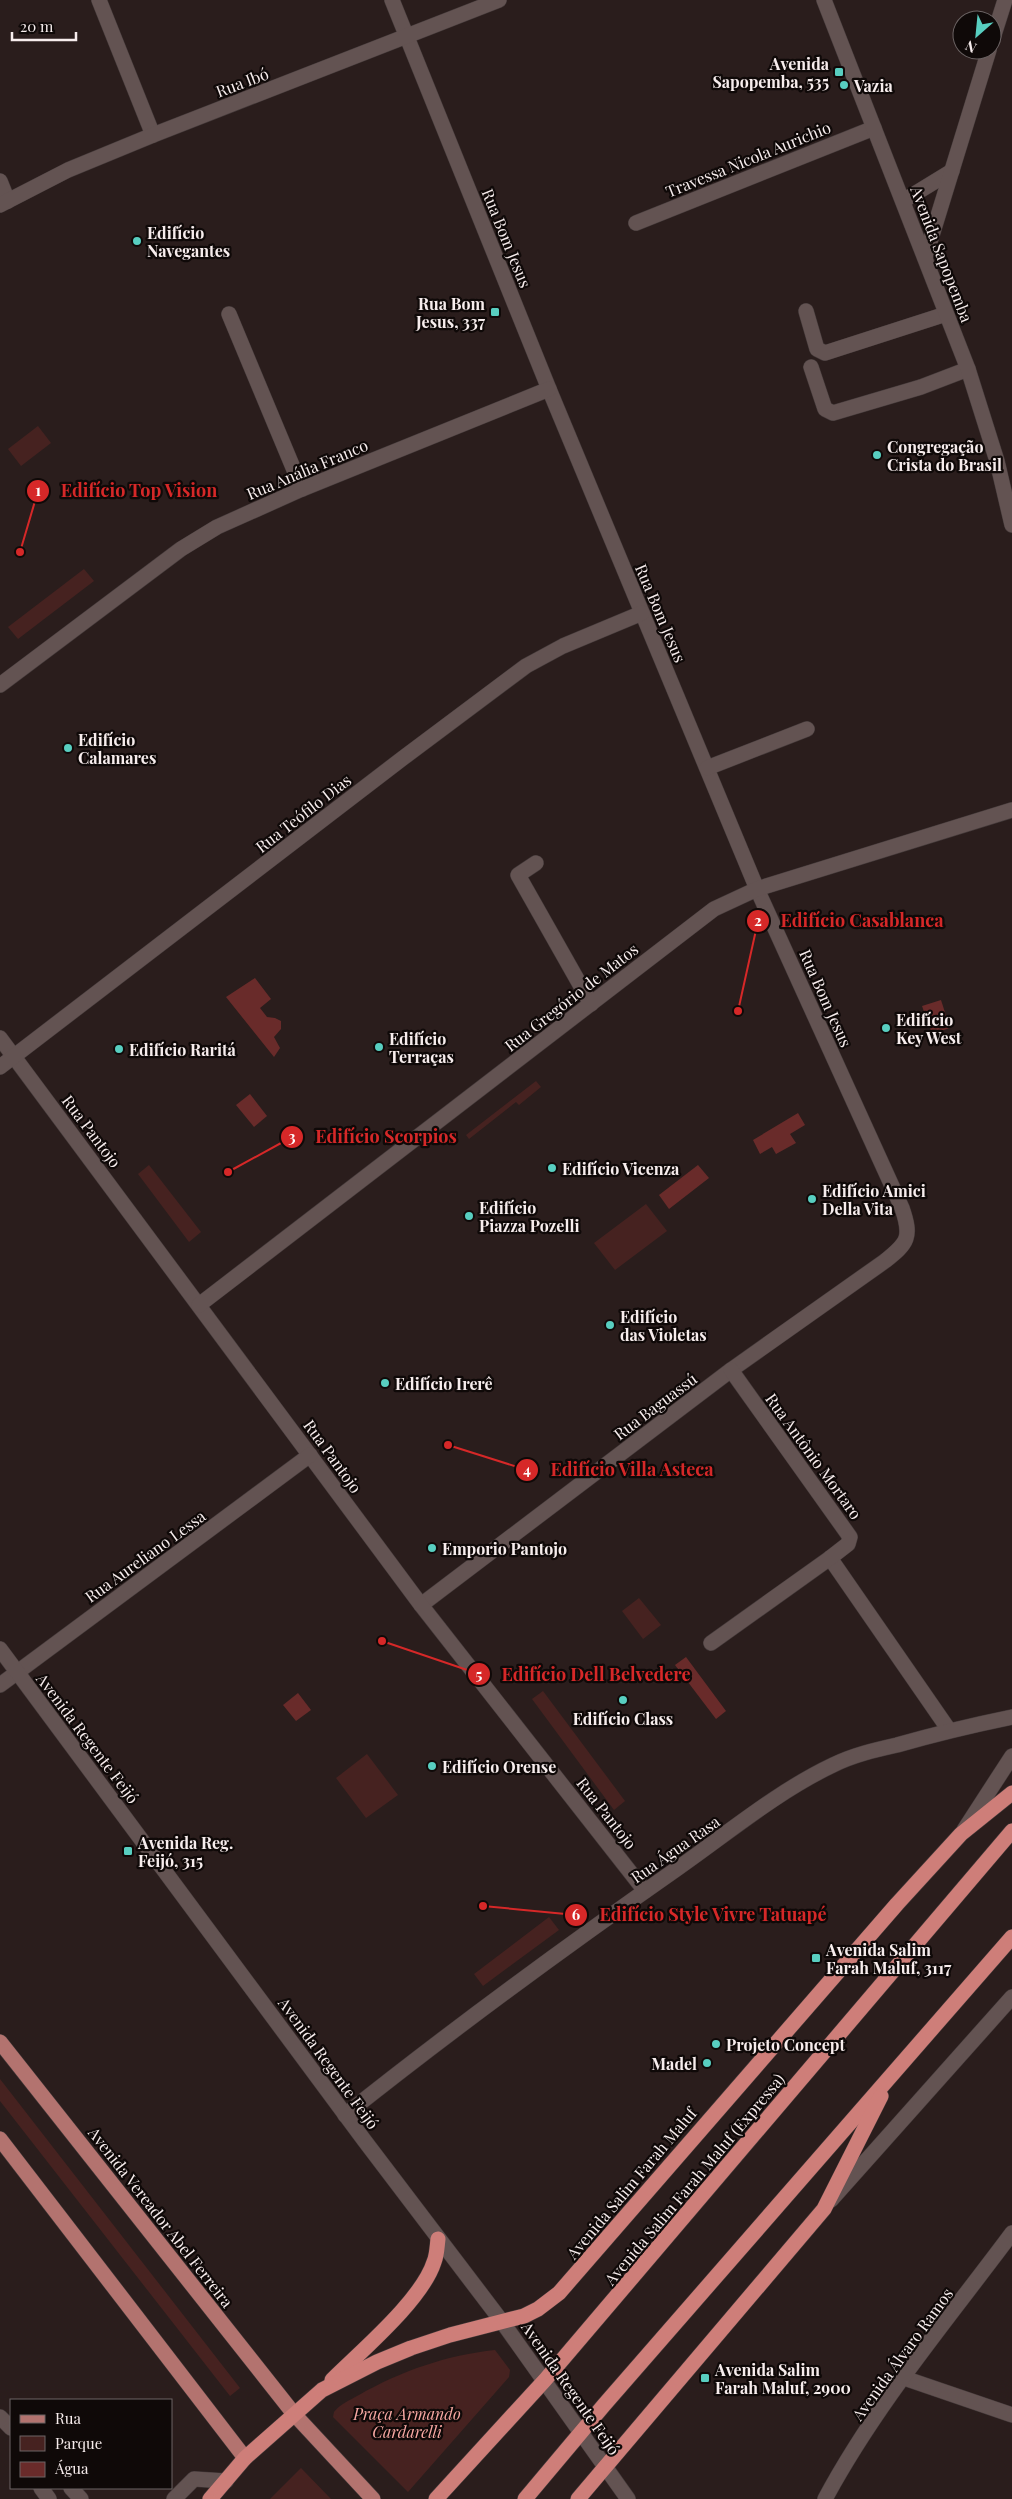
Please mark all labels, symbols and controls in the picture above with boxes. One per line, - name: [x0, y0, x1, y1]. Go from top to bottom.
- scale bar: [12, 10, 76, 42]
- north arrow: [952, 10, 1002, 60]
- text: 20 m: [20, 16, 54, 36]
- text: N: [962, 36, 980, 58]
- place label: Avenida Sapopemba, 535: [712, 53, 830, 92]
- street label: Rua Ibó: [213, 62, 271, 102]
- marker: Avenida Sapopemba, 535: [833, 66, 845, 78]
- place label: Vazia: [853, 75, 893, 96]
- marker: Vazia: [838, 79, 850, 91]
- street label: Travessa Nicola Aurichio: [662, 116, 834, 202]
- street label: Avenida Sapopemba: [906, 182, 978, 325]
- street label: Rua Bom Jesus: [478, 185, 536, 291]
- place label: Edifício Navegantes: [147, 222, 230, 261]
- marker: Edifício Navegantes: [131, 235, 143, 247]
- place label: Rua Bom Jesus, 337: [415, 293, 486, 332]
- marker: Rua Bom Jesus, 337: [489, 306, 501, 318]
- street label: Rua Anália Franco: [243, 434, 371, 504]
- place label: Congregação Crista do Brasil: [887, 436, 1002, 475]
- marker: Congregação Crista do Brasil: [871, 449, 883, 461]
- callout: Edifício Top Vision: [25, 474, 228, 507]
- text: Edifício Top Vision: [61, 478, 217, 502]
- text: 1: [35, 480, 41, 500]
- street label: Rua Bom Jesus: [631, 561, 691, 665]
- place label: Edifício Calamares: [78, 729, 156, 768]
- marker: Edifício Calamares: [62, 742, 74, 754]
- street label: Rua Teófilo Dias: [251, 769, 355, 857]
- callout: Edifício Casablanca: [745, 904, 953, 937]
- text: Edifício Casablanca: [780, 908, 944, 932]
- text: 2: [754, 910, 762, 930]
- street label: Rua Gregório de Matos: [500, 938, 642, 1056]
- street label: Rua Bom Jesus: [795, 946, 857, 1050]
- place label: Edifício Key West: [896, 1009, 962, 1048]
- marker: Edifício Key West: [880, 1022, 892, 1034]
- place label: Edifício Terraças: [389, 1028, 454, 1067]
- place label: Edifício Raritá: [129, 1039, 237, 1060]
- marker: Edifício Terraças: [373, 1041, 385, 1053]
- marker: Edifício Raritá: [113, 1043, 125, 1055]
- street label: Rua Pantojo: [58, 1090, 126, 1172]
- callout: Edifício Scorpios: [280, 1121, 467, 1154]
- text: Edifício Scorpios: [315, 1124, 457, 1148]
- text: 3: [288, 1126, 296, 1146]
- place label: Edifício Vicenza: [562, 1158, 680, 1179]
- marker: Edifício Vicenza: [546, 1162, 558, 1174]
- place label: Edifício Amici Della Vita: [822, 1180, 926, 1219]
- marker: Edifício Amici Della Vita: [806, 1193, 818, 1205]
- place label: Edifício Piazza Pozelli: [479, 1197, 579, 1236]
- marker: Edifício Piazza Pozelli: [463, 1210, 475, 1222]
- place label: Edifício das Violetas: [620, 1306, 707, 1345]
- marker: Edifício das Violetas: [604, 1319, 616, 1331]
- street label: Rua Baguassú: [609, 1368, 701, 1444]
- place label: Edifício Irerê: [395, 1373, 493, 1394]
- marker: Edifício Irerê: [379, 1377, 391, 1389]
- street label: Rua Antônio Mortaro: [761, 1389, 867, 1523]
- street label: Rua Pantojo: [299, 1415, 367, 1497]
- callout: Edifício Villa Asteca: [514, 1454, 724, 1487]
- text: Edifício Villa Asteca: [550, 1457, 714, 1481]
- text: 4: [523, 1459, 531, 1479]
- street label: Rua Aureliano Lessa: [81, 1505, 209, 1607]
- place label: Emporio Pantojo: [442, 1538, 567, 1559]
- marker: Emporio Pantojo: [426, 1542, 438, 1554]
- callout: Edifício Dell Belvedere: [466, 1658, 700, 1691]
- text: Edifício Dell Belvedere: [502, 1662, 690, 1686]
- text: 5: [476, 1664, 483, 1684]
- street label: Avenida Regente Feijó: [32, 1668, 144, 1808]
- marker: Edifício Class: [617, 1694, 629, 1706]
- place label: Edifício Class: [573, 1708, 673, 1729]
- place label: Edifício Orense: [442, 1756, 556, 1777]
- marker: Edifício Orense: [426, 1760, 438, 1772]
- street label: Rua Pantojo: [572, 1773, 642, 1853]
- street label: Rua Água Rasa: [626, 1811, 724, 1887]
- place label: Avenida Reg. Feijó, 315: [137, 1832, 233, 1871]
- marker: Avenida Reg. Feijó, 315: [122, 1845, 134, 1857]
- callout: Edifício Style Vivre Tatuapé: [563, 1898, 837, 1931]
- text: Edifício Style Vivre Tatuapé: [600, 1902, 827, 1926]
- text: 6: [572, 1904, 580, 1924]
- place label: Avenida Salim Farah Maluf, 3117: [825, 1939, 952, 1978]
- marker: Avenida Salim Farah Maluf, 3117: [810, 1952, 822, 1964]
- street label: Avenida Regente Feijó: [274, 1992, 384, 2133]
- place label: Projeto Concept: [726, 2034, 845, 2055]
- marker: Projeto Concept: [710, 2038, 722, 2050]
- place label: Madel: [651, 2053, 697, 2074]
- marker: Madel: [701, 2057, 713, 2069]
- street label: Avenida Salim Farah Maluf (Expressa): [600, 2069, 788, 2289]
- street label: Avenida Salim Farah Maluf: [562, 2103, 700, 2263]
- street label: Avenida Vereador Abel Ferreira: [83, 2122, 238, 2311]
- street label: Avenida Álvaro Ramos: [846, 2284, 957, 2425]
- street label: Avenida Regente Feijó: [517, 2317, 625, 2459]
- place label: Avenida Salim Farah Maluf, 2900: [714, 2359, 851, 2398]
- marker: Avenida Salim Farah Maluf, 2900: [699, 2372, 711, 2384]
- legend: [10, 2399, 172, 2489]
- park label: Praça Armando Cardarelli: [352, 2403, 461, 2442]
- text: Rua: [55, 2408, 81, 2428]
- text: Parque: [55, 2433, 102, 2453]
- text: Água: [54, 2458, 89, 2478]

